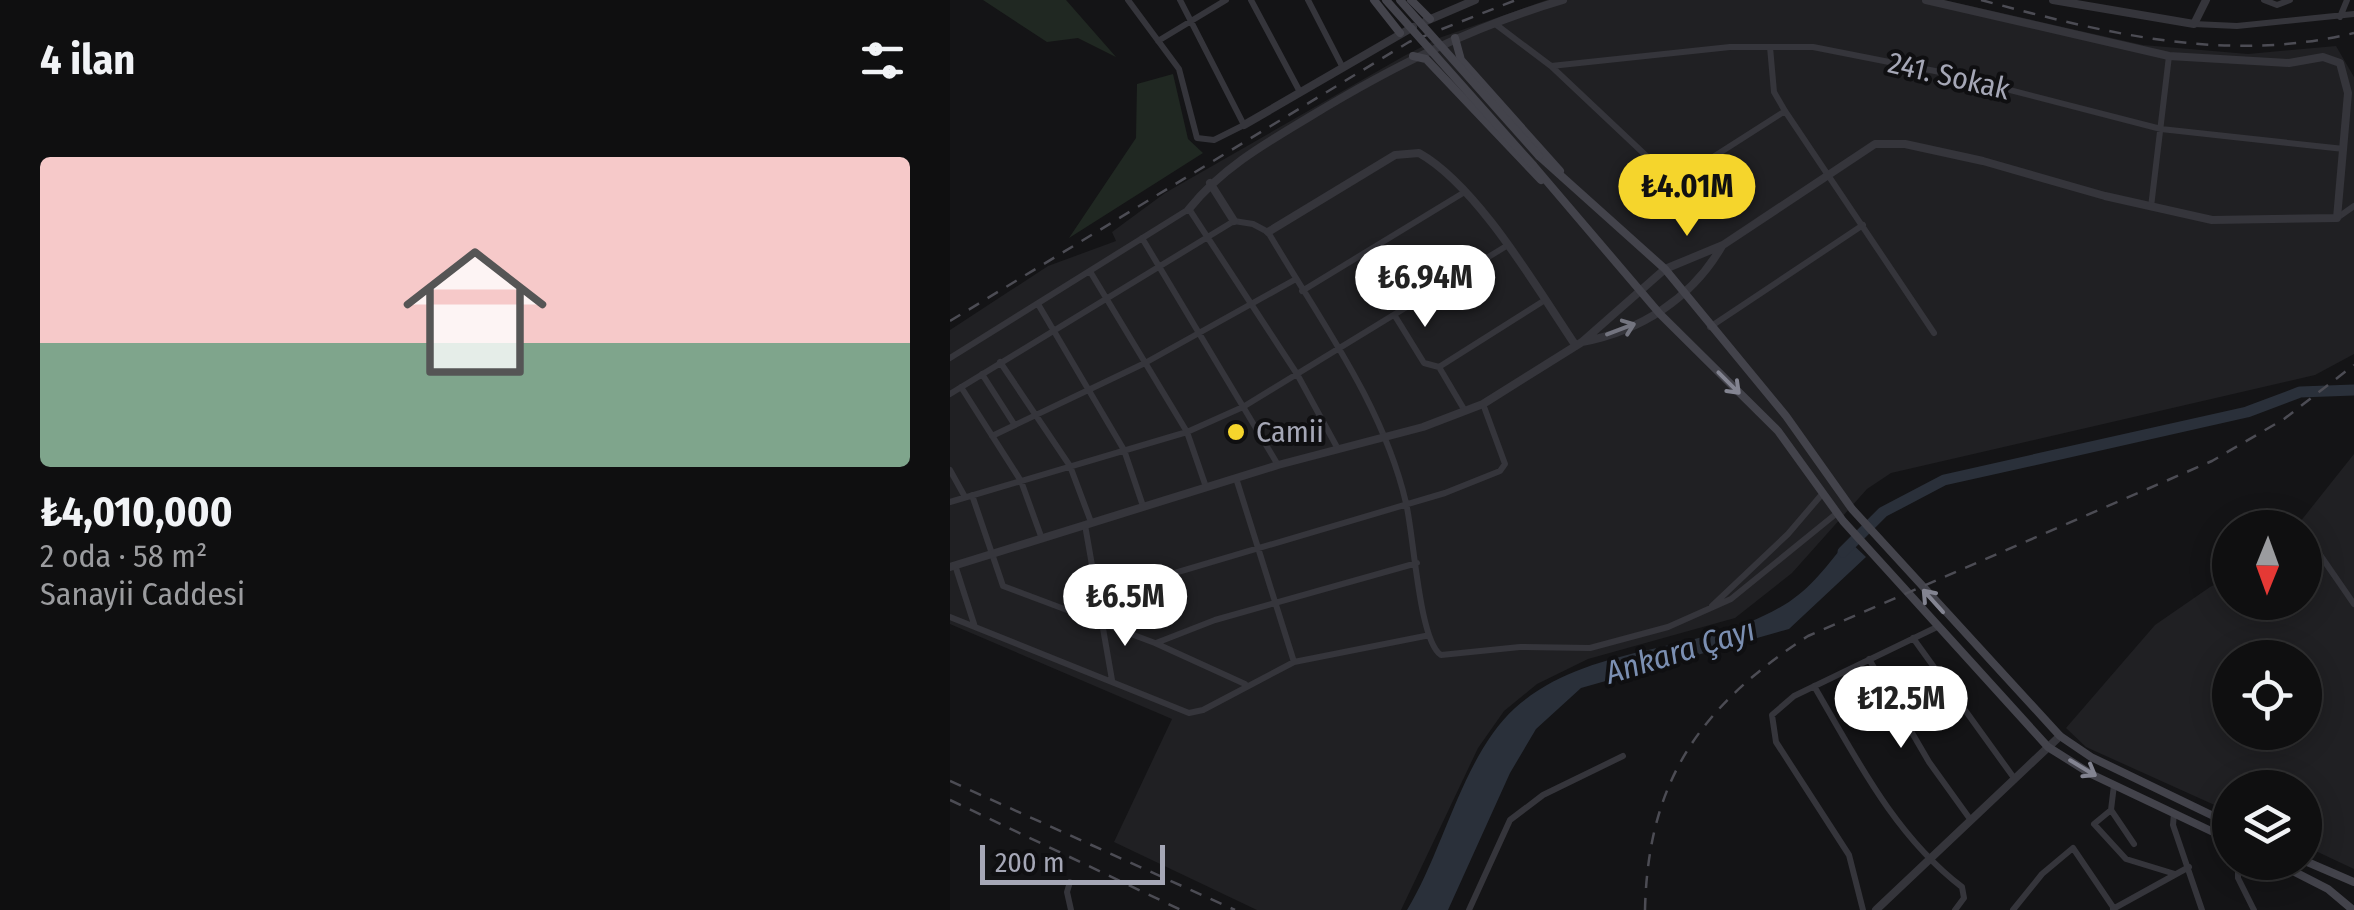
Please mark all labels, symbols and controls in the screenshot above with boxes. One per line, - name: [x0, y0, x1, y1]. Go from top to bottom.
- icon: filters: [855, 33, 910, 88]
- text: 4 ilan: [40, 35, 135, 85]
- street label: 241. Sokak: [1885, 45, 2013, 107]
- pin: ₺4.01M: [1606, 154, 1768, 239]
- text: ₺4.01M: [1640, 167, 1734, 205]
- icon: home: [385, 222, 565, 402]
- pin: ₺6.94M: [1344, 245, 1506, 330]
- text: ₺6.94M: [1377, 258, 1473, 296]
- one-way arrow: [1605, 319, 1636, 337]
- one-way arrow: [1717, 371, 1741, 395]
- place label: Camii: [1256, 414, 1324, 450]
- marker: Camii: [1225, 421, 1247, 443]
- text: ₺4,010,000: [40, 487, 233, 537]
- north arrow: [2212, 510, 2322, 620]
- map controls: [2212, 510, 2322, 880]
- text: 2 oda · 58 m²: [40, 537, 207, 575]
- pin: ₺6.5M: [1055, 564, 1195, 649]
- text: Sanayii Caddesi: [40, 575, 245, 613]
- text: ₺6.5M: [1085, 577, 1165, 615]
- one-way arrow: [1923, 588, 1945, 614]
- water label: Ankara Çayı: [1600, 610, 1759, 692]
- button: locate: [2212, 640, 2322, 750]
- pin: ₺12.5M: [1820, 666, 1982, 751]
- text: ₺12.5M: [1857, 679, 1945, 717]
- one-way arrow: [2068, 758, 2097, 778]
- button: layers: [2212, 770, 2322, 880]
- scale bar: [980, 840, 1165, 884]
- text: 200 m: [995, 846, 1065, 879]

